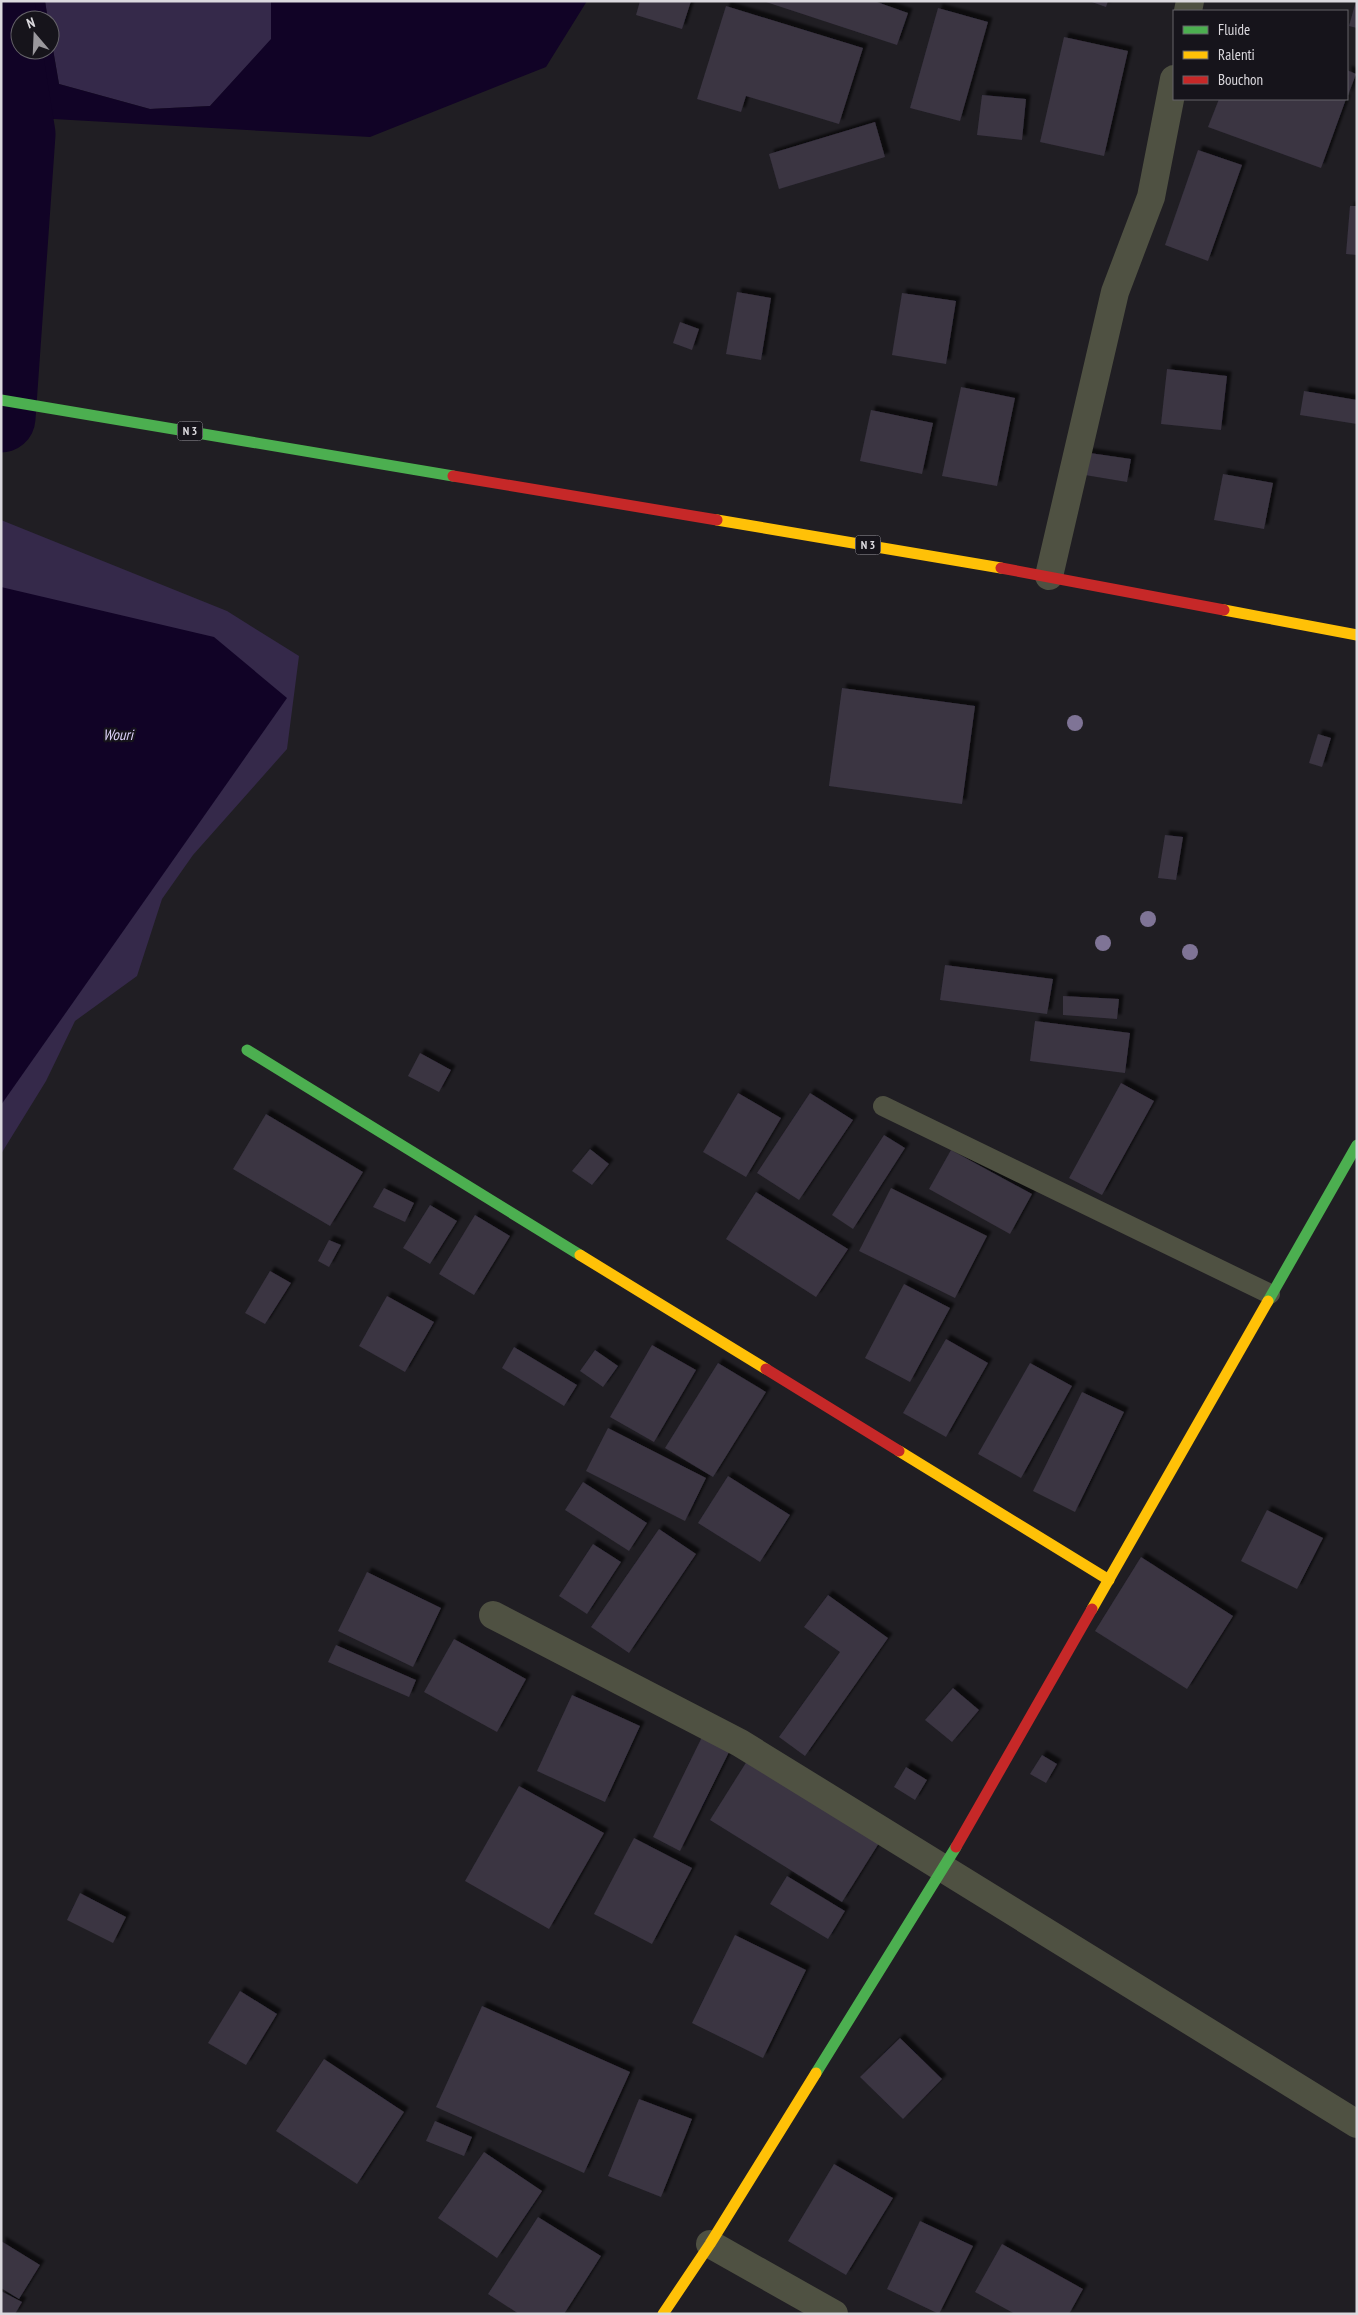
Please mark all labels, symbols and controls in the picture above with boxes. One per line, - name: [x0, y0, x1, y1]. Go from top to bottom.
- north arrow: [10, 10, 60, 60]
- legend: [1173, 10, 1348, 100]
- text: N: [24, 13, 37, 32]
- text: Fluide: [1218, 20, 1250, 39]
- text: Ralenti: [1218, 45, 1255, 64]
- text: Bouchon: [1218, 70, 1263, 89]
- road number: N 3: [178, 422, 202, 441]
- road number: N 3: [856, 536, 880, 554]
- water label: Wouri: [103, 725, 135, 744]

